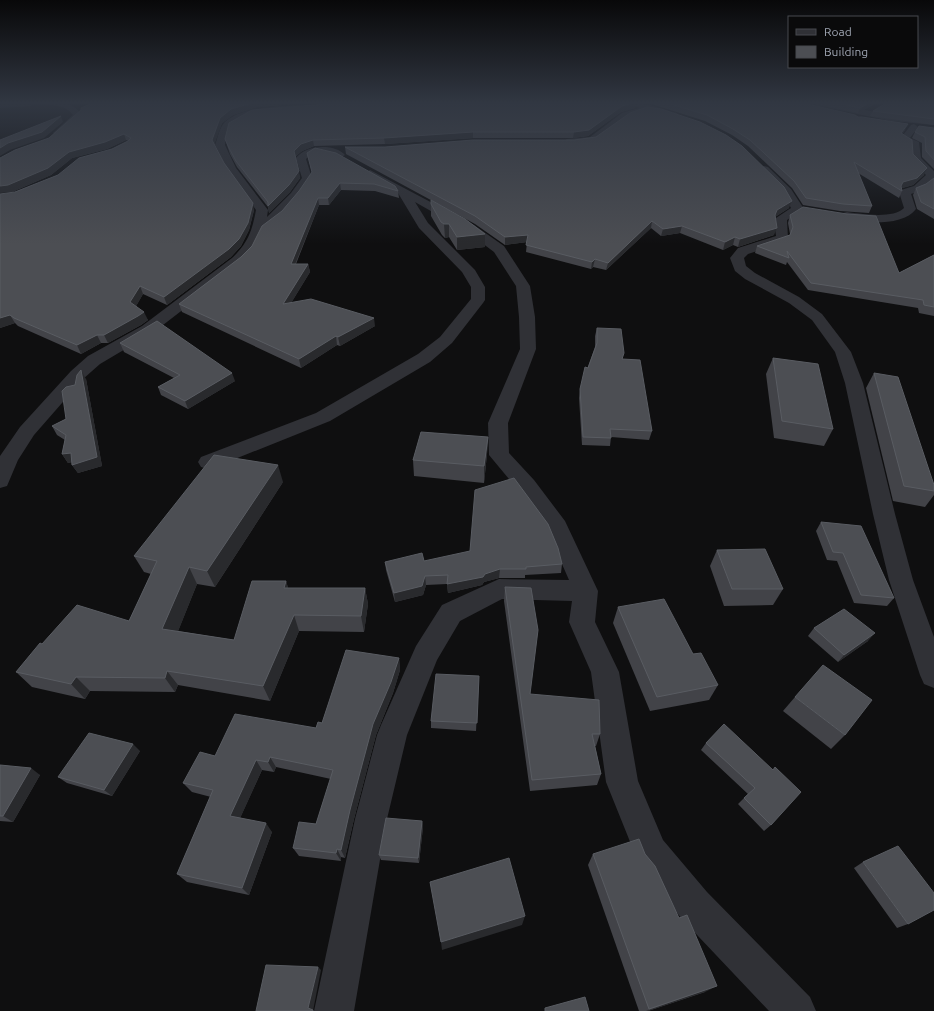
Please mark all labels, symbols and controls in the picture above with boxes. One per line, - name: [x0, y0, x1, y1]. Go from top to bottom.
- legend: [788, 16, 918, 68]
- text: Road: [824, 25, 852, 38]
- text: Building: [824, 45, 868, 58]

